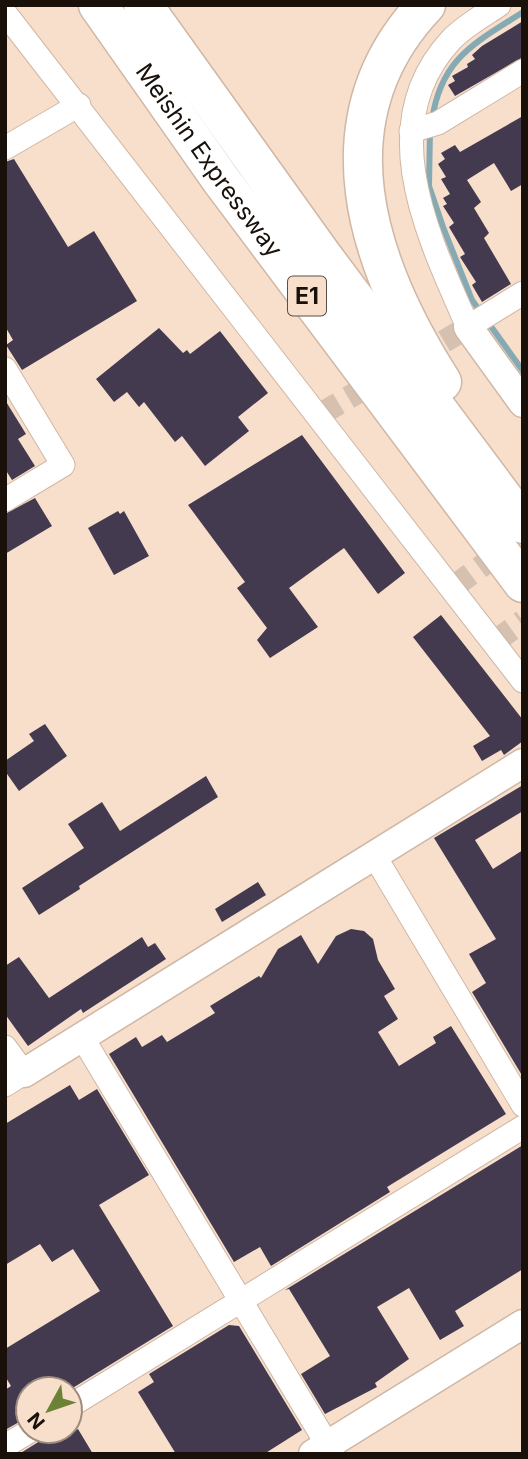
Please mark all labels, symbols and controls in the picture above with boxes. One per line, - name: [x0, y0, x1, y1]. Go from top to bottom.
- street label: Meishin Expressway: [130, 58, 289, 263]
- road number: E1: [288, 276, 326, 316]
- north arrow: [14, 1375, 84, 1445]
- text: N: [23, 1408, 50, 1434]

